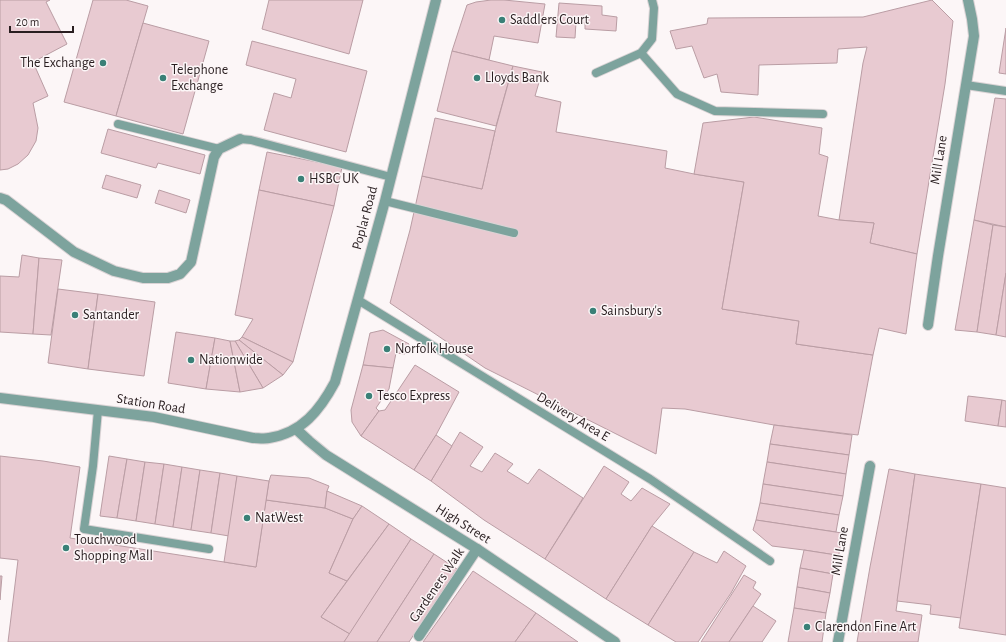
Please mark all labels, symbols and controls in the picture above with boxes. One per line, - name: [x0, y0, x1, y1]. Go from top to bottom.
- scale bar: [10, 8, 73, 34]
- place label: Saddlers Court: [510, 13, 590, 27]
- marker: Saddlers Court: [497, 15, 507, 25]
- text: 20 m: [16, 16, 39, 28]
- place label: The Exchange: [20, 56, 95, 70]
- marker: The Exchange: [98, 58, 108, 68]
- place label: Telephone Exchange: [171, 63, 228, 93]
- place label: Lloyds Bank: [485, 71, 550, 85]
- marker: Telephone Exchange: [158, 73, 168, 83]
- marker: Lloyds Bank: [472, 73, 482, 83]
- street label: Mill Lane: [928, 134, 950, 186]
- place label: HSBC UK: [309, 172, 359, 186]
- marker: HSBC UK: [296, 174, 306, 184]
- street label: Poplar Road: [350, 185, 380, 251]
- place label: Sainsbury's: [601, 304, 662, 318]
- marker: Sainsbury's: [588, 306, 598, 316]
- place label: Santander: [83, 308, 140, 322]
- marker: Santander: [70, 310, 80, 320]
- place label: Norfolk House: [395, 342, 474, 356]
- marker: Norfolk House: [382, 344, 392, 354]
- place label: Nationwide: [199, 353, 263, 367]
- marker: Nationwide: [186, 355, 196, 365]
- place label: Tesco Express: [377, 389, 450, 403]
- street label: Delivery Area E: [534, 390, 612, 444]
- marker: Tesco Express: [364, 391, 374, 401]
- street label: Station Road: [116, 392, 186, 416]
- street label: High Street: [433, 502, 494, 547]
- place label: NatWest: [255, 511, 304, 525]
- marker: NatWest: [242, 513, 252, 523]
- street label: Mill Lane: [829, 525, 851, 577]
- place label: Touchwood Shopping Mall: [74, 533, 153, 563]
- marker: Touchwood Shopping Mall: [61, 543, 71, 553]
- street label: Gardeners Walk: [407, 545, 467, 625]
- place label: Clarendon Fine Art: [815, 620, 917, 634]
- marker: Clarendon Fine Art: [802, 622, 812, 632]

